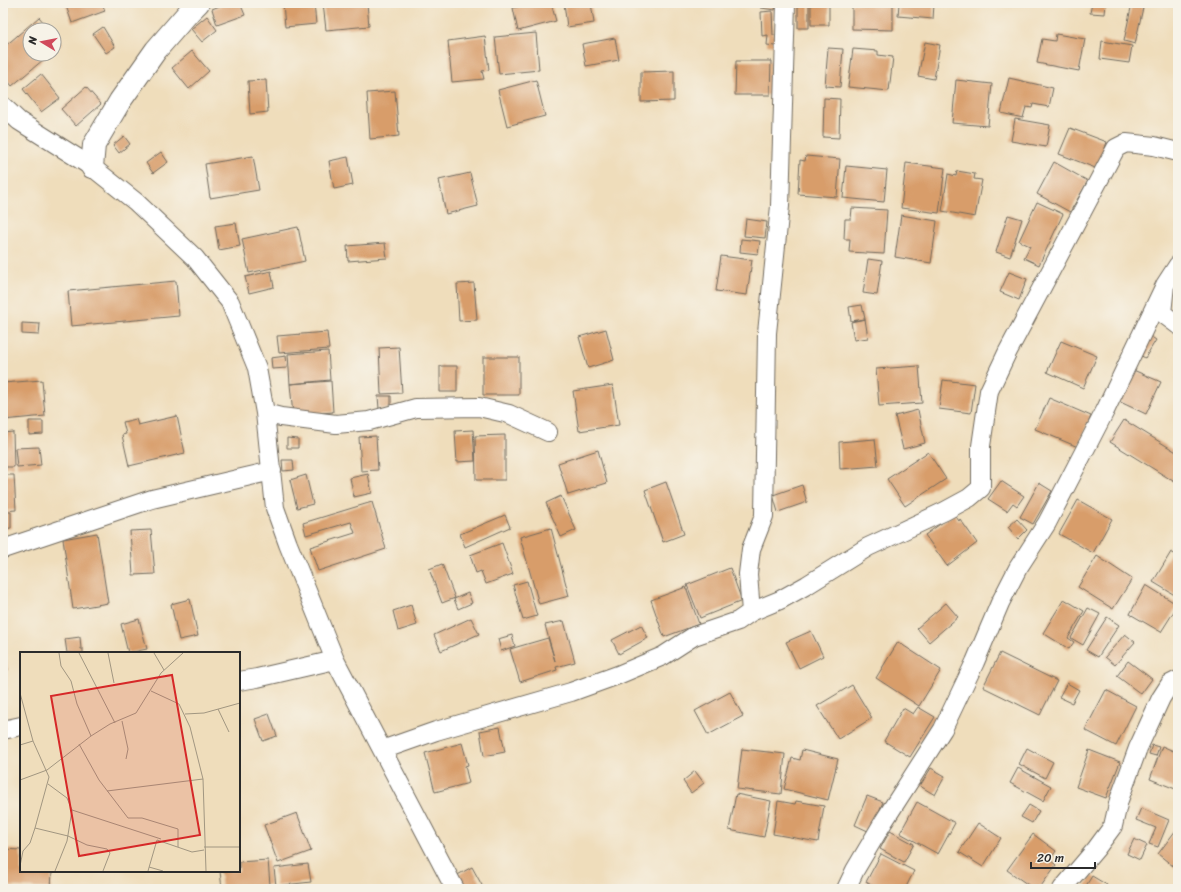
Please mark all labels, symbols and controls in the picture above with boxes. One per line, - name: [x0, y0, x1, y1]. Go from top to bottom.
- north arrow: [22, 22, 62, 62]
- text: N: [22, 35, 43, 47]
- inset map: [20, 652, 240, 872]
- scale bar: [1031, 844, 1095, 870]
- text: 20 m: [1037, 847, 1064, 869]

